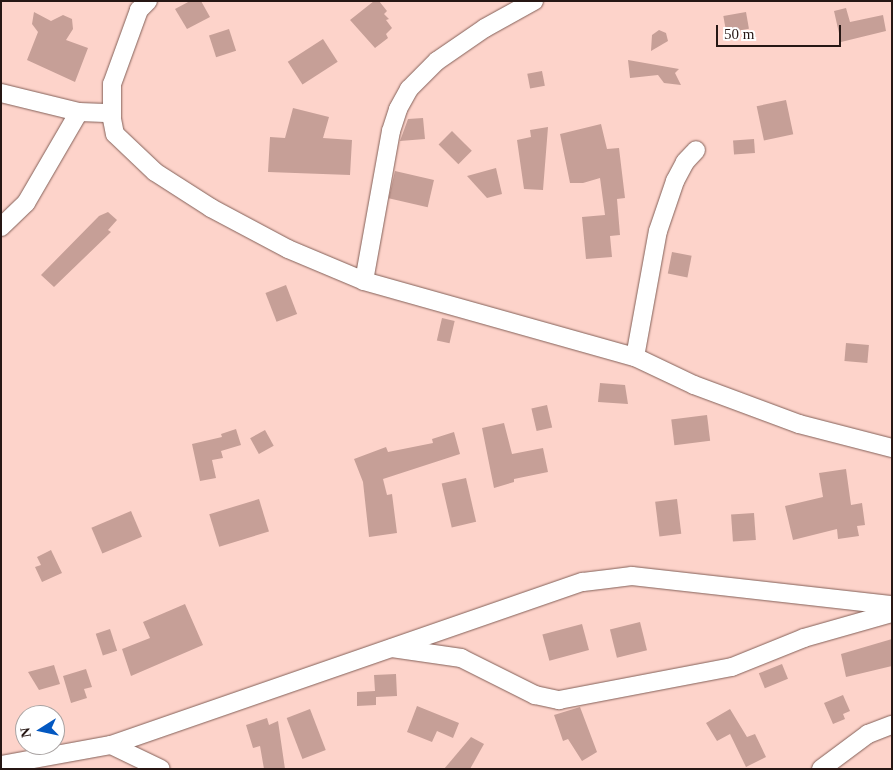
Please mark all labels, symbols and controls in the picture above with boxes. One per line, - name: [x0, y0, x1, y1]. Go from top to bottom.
- scale bar: [718, 15, 843, 47]
- text: 50 m: [724, 26, 754, 42]
- north arrow: [15, 705, 65, 755]
- text: N: [17, 726, 34, 739]

